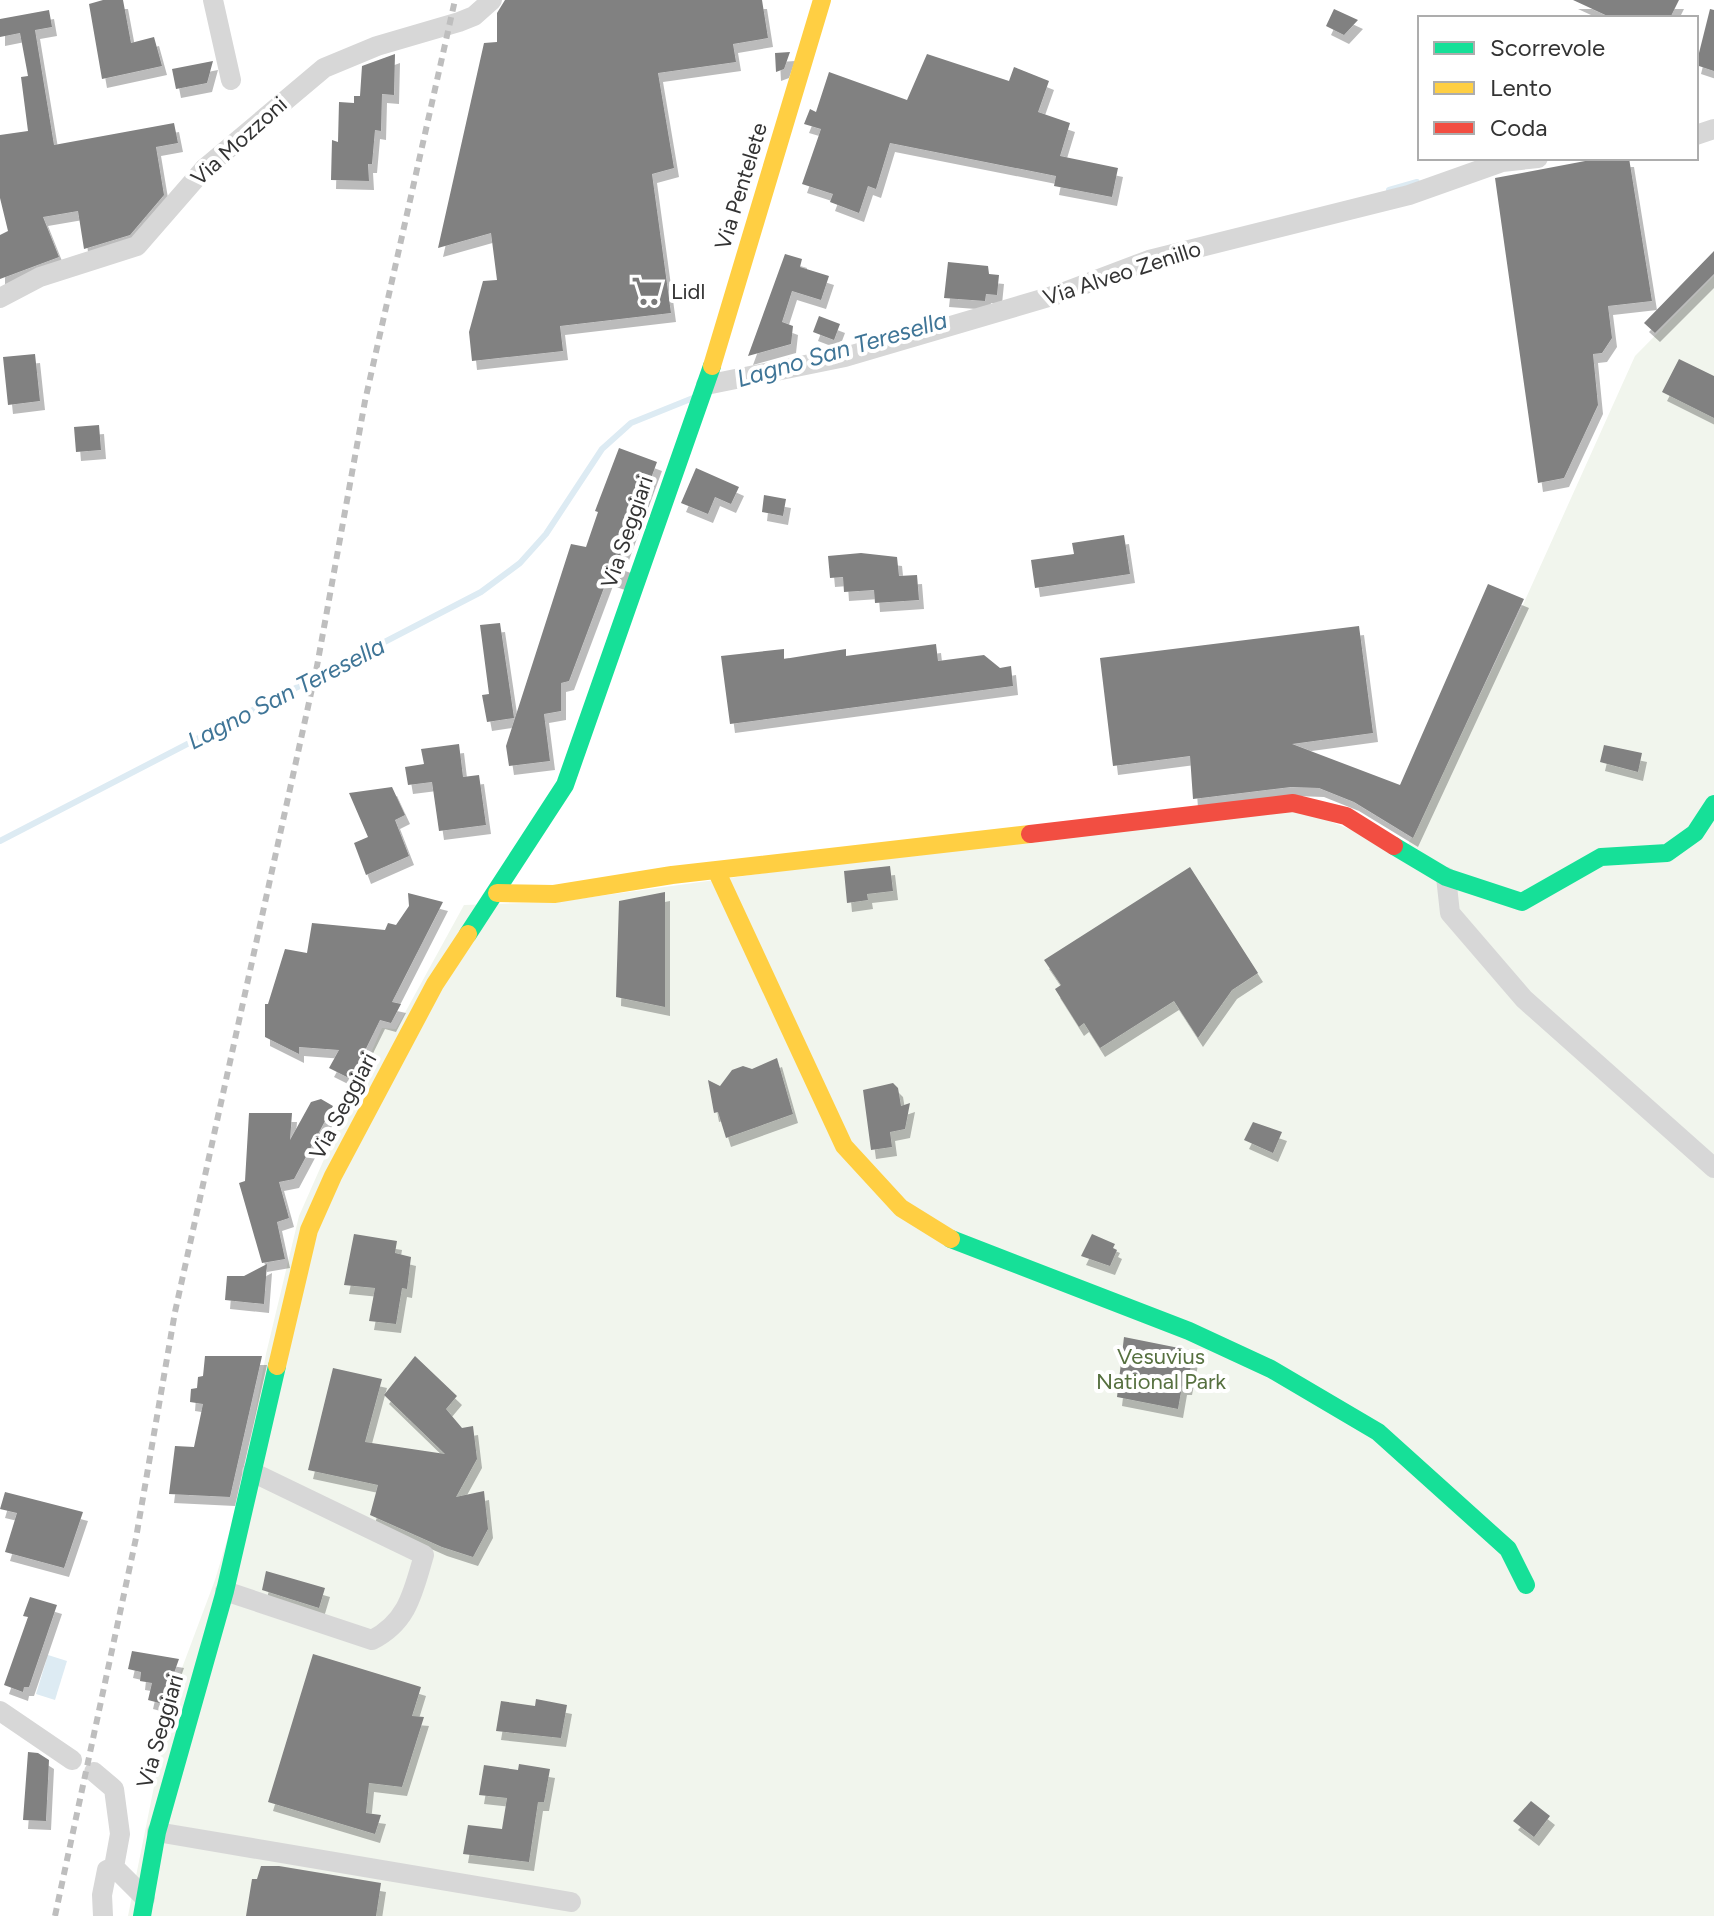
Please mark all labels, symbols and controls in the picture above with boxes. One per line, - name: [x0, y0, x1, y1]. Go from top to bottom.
- legend: [1418, 16, 1698, 160]
- text: Scorrevole: [1490, 33, 1605, 62]
- text: Lento: [1490, 73, 1552, 102]
- street label: Via Mozzoni: [185, 91, 293, 191]
- text: Coda: [1490, 113, 1548, 142]
- street label: Via Pentelete: [709, 119, 773, 253]
- street label: Via Alveo Zenillo: [1040, 235, 1204, 311]
- supermarket icon: Lidl: [630, 274, 664, 308]
- place label: Lidl: [671, 278, 705, 305]
- water label: Lagno San Teresella: [734, 305, 950, 393]
- street label: Via Seggiari: [595, 472, 659, 592]
- water label: Lagno San Teresella: [183, 631, 389, 755]
- street label: Via Seggiari: [304, 1048, 382, 1164]
- park label: Vesuvius National Park: [1096, 1343, 1226, 1395]
- street label: Via Seggiari: [131, 1671, 189, 1791]

